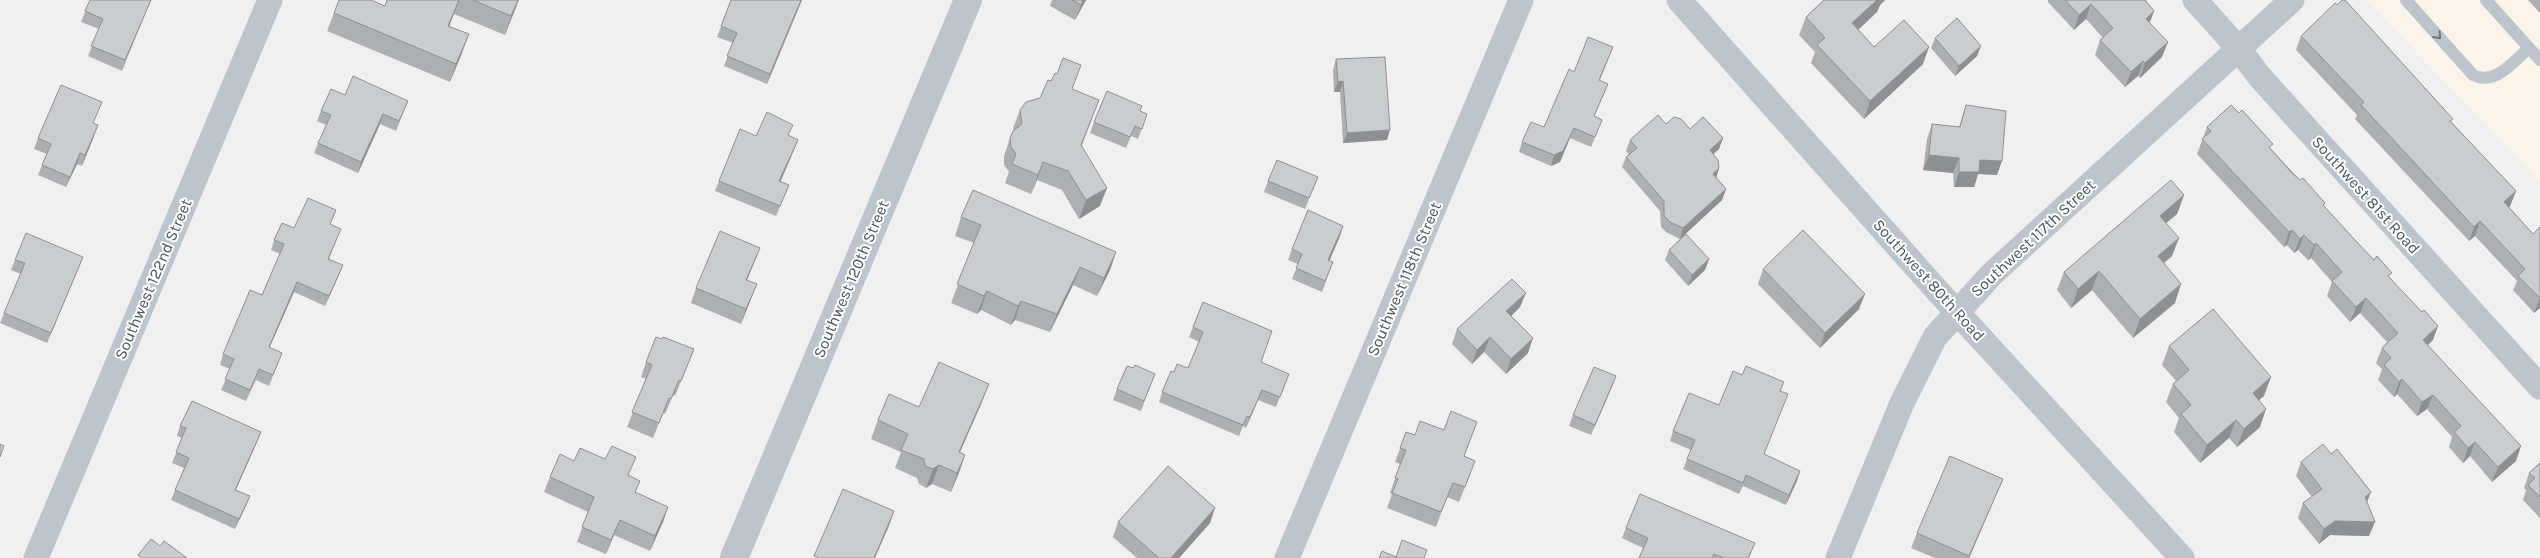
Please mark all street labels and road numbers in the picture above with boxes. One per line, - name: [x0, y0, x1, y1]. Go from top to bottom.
- street label: Southwest 81st Road: [2308, 132, 2424, 258]
- street label: Southwest 117th Street: [1967, 175, 2099, 301]
- street label: Southwest 122nd Street: [111, 196, 195, 362]
- street label: Southwest 120th Street: [809, 197, 893, 361]
- street label: Southwest 118th Street: [1363, 199, 1445, 359]
- street label: Southwest 80th Road: [1869, 215, 1989, 345]

